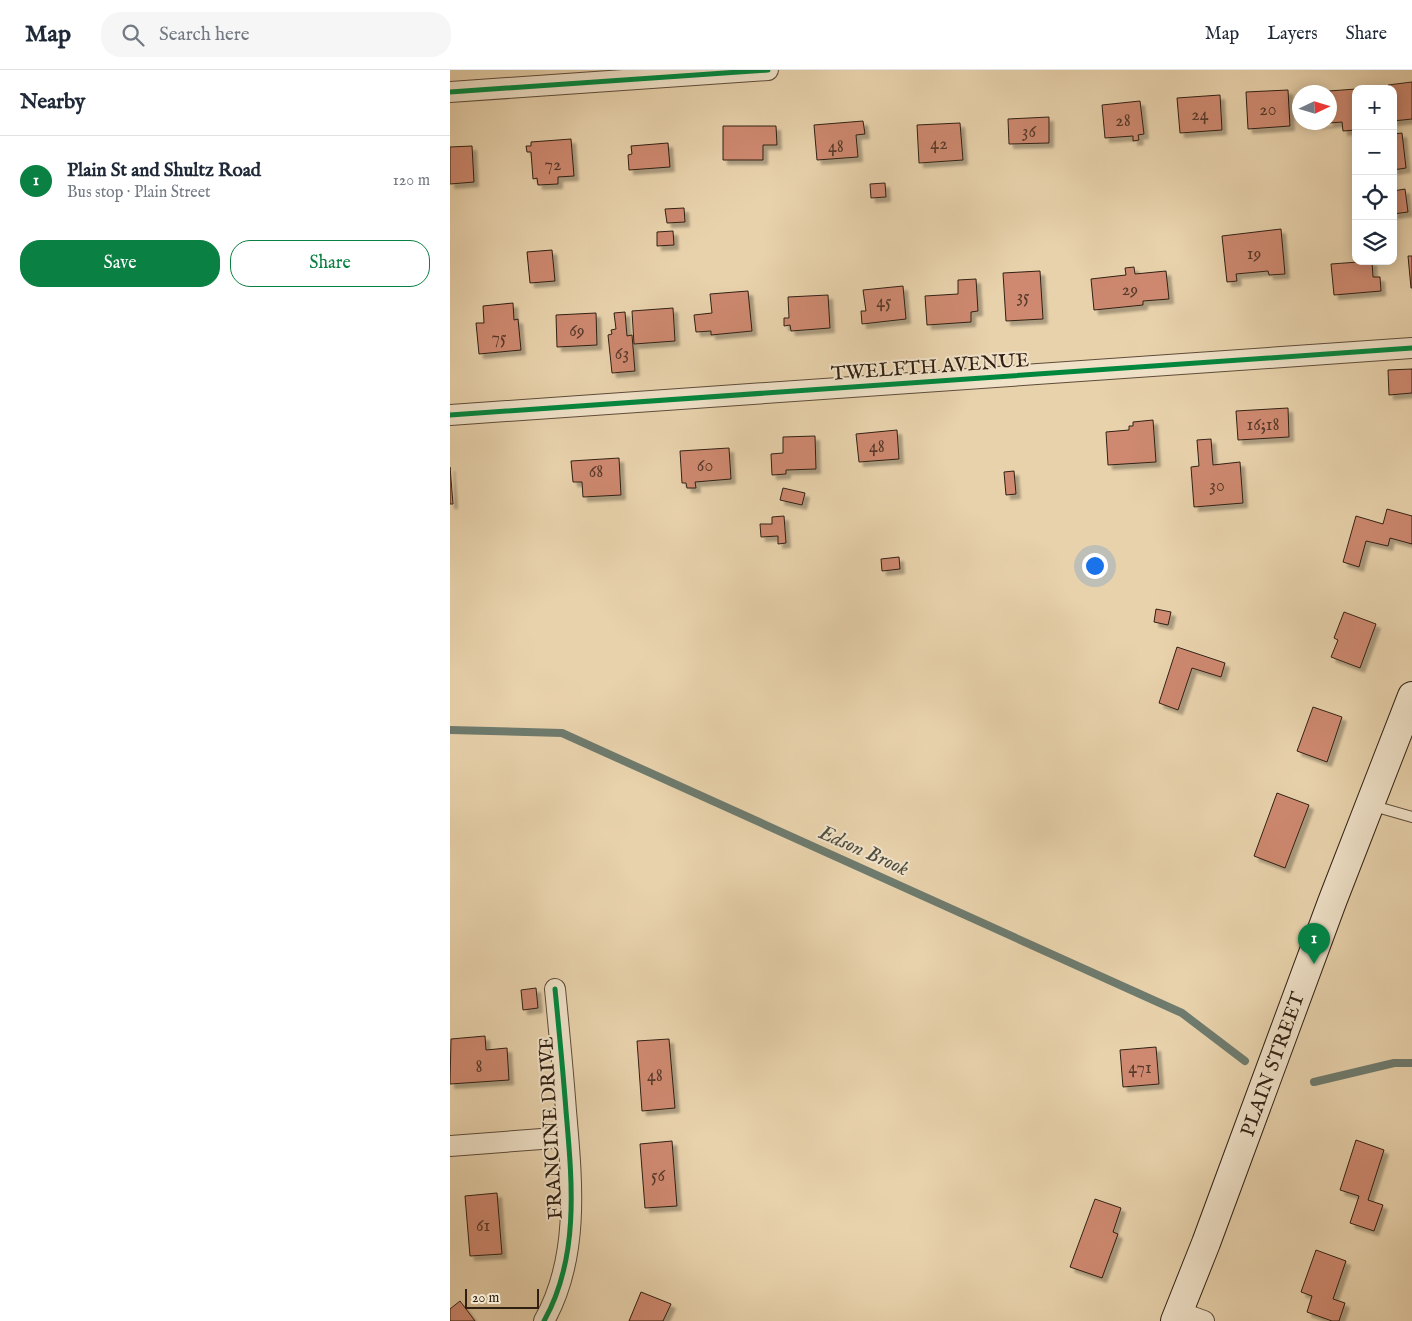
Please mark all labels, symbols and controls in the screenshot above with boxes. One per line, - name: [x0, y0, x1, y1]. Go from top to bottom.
- search box: [101, 12, 451, 57]
- text: Map: [25, 19, 71, 50]
- icon: search: [119, 21, 147, 49]
- text: Search here: [159, 23, 250, 47]
- text: Map: [1205, 23, 1239, 46]
- text: Layers: [1267, 23, 1318, 46]
- text: Share: [1346, 23, 1387, 46]
- north arrow: [1292, 85, 1337, 130]
- map controls: [1352, 85, 1397, 265]
- button: +: [1352, 85, 1397, 130]
- text: Nearby: [20, 89, 85, 116]
- house number: 20: [1259, 99, 1277, 122]
- house number: 24: [1191, 104, 1209, 127]
- house number: 28: [1115, 110, 1131, 133]
- house number: 36: [1022, 121, 1037, 144]
- button: −: [1352, 130, 1397, 175]
- house number: 42: [930, 133, 948, 156]
- house number: 48: [828, 136, 844, 159]
- house number: 72: [545, 154, 561, 177]
- text: Plain St and Shultz Road: [67, 159, 261, 183]
- text: 1: [33, 171, 39, 191]
- text: 120 m: [393, 171, 430, 191]
- button: locate: [1352, 175, 1397, 220]
- text: Bus stop · Plain Street: [67, 183, 210, 203]
- button: layers: [1352, 220, 1397, 265]
- button: Save: [20, 240, 220, 287]
- button: Share: [230, 240, 430, 287]
- house number: 19: [1247, 243, 1261, 266]
- house number: 29: [1122, 279, 1138, 302]
- house number: 35: [1016, 286, 1030, 309]
- house number: 45: [876, 291, 892, 314]
- house number: 69: [569, 320, 585, 343]
- house number: 75: [492, 327, 507, 350]
- house number: 63: [615, 343, 629, 366]
- street label: TWELFTH AVENUE: [830, 348, 1030, 387]
- house number: 16;18: [1246, 414, 1280, 437]
- house number: 48: [869, 436, 885, 459]
- house number: 60: [697, 455, 713, 478]
- house number: 68: [589, 461, 603, 484]
- house number: 30: [1209, 475, 1225, 498]
- your location: [1082, 553, 1108, 579]
- water label: Edson Brook: [813, 819, 913, 883]
- pin: 1: [1298, 923, 1330, 964]
- street label: PLAIN STREET: [1236, 989, 1311, 1140]
- street label: FRANCINE DRIVE: [534, 1036, 569, 1220]
- house number: 8: [475, 1056, 483, 1079]
- house number: 471: [1128, 1057, 1152, 1080]
- house number: 48: [647, 1065, 663, 1088]
- house number: 56: [651, 1165, 665, 1188]
- house number: 61: [476, 1215, 490, 1238]
- scale bar: [465, 1286, 539, 1309]
- text: 20 m: [472, 1289, 499, 1307]

